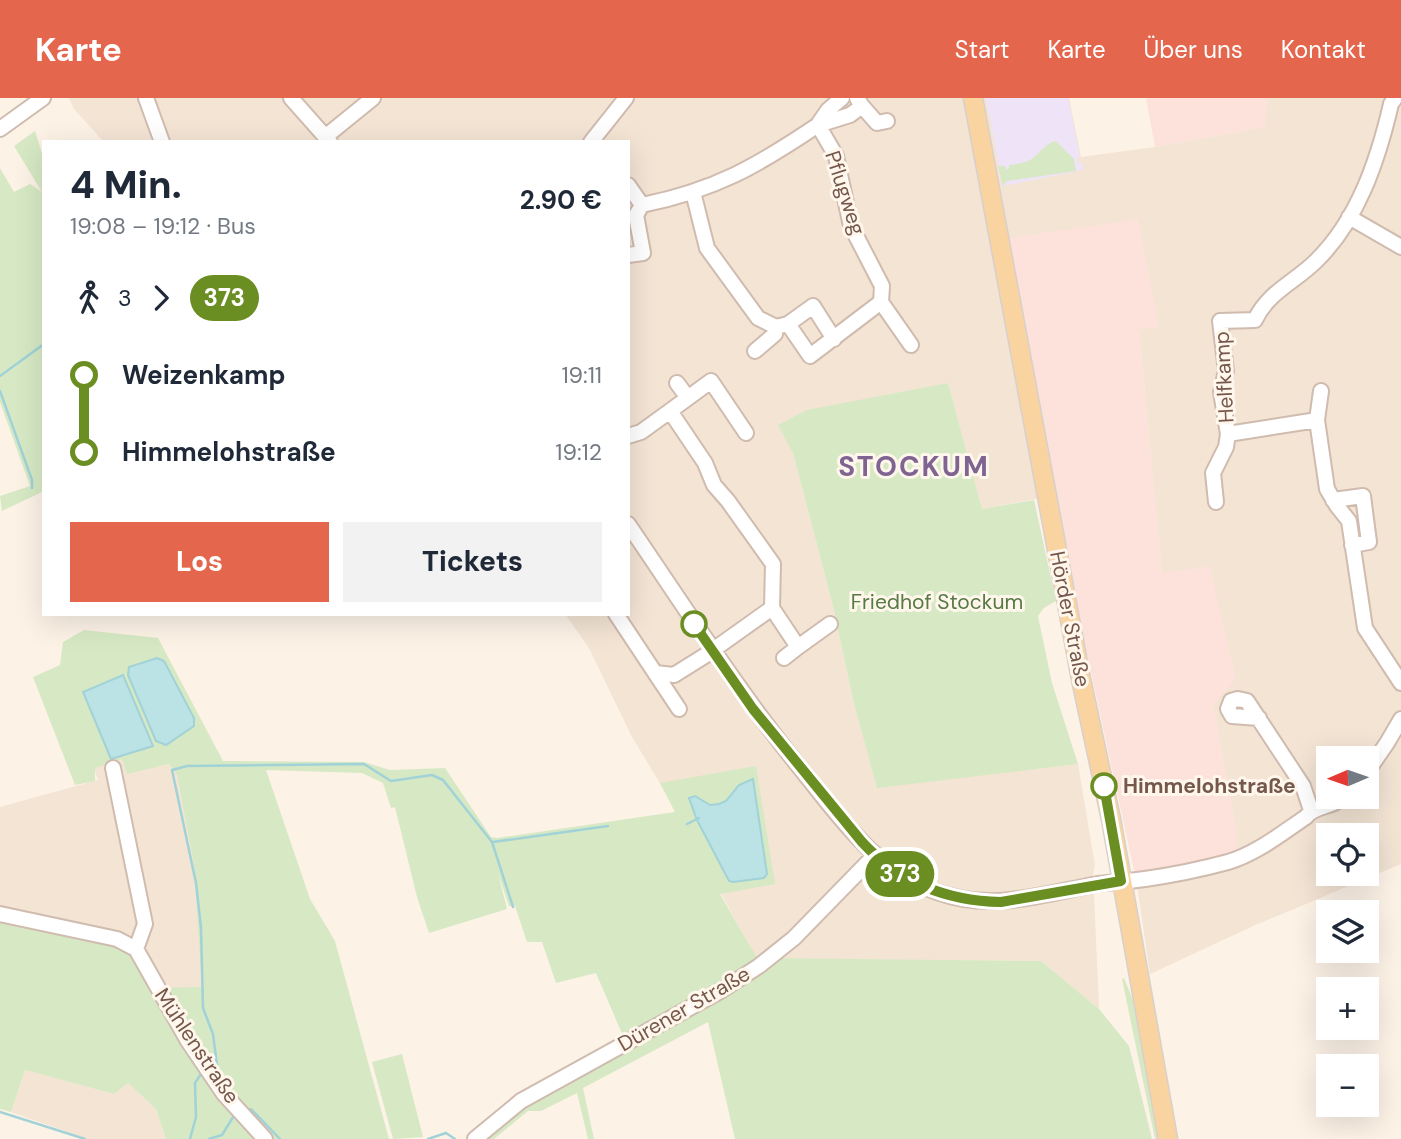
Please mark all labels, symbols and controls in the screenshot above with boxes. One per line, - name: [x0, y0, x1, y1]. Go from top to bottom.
- text: Karte: [35, 28, 122, 71]
- text: Start: [955, 34, 1009, 65]
- text: Karte: [1047, 34, 1106, 65]
- text: Über uns: [1144, 34, 1243, 65]
- text: Kontakt: [1281, 34, 1366, 65]
- street label: Pflugweg: [818, 147, 872, 239]
- text: 4 Min.: [70, 160, 181, 210]
- text: 2.90 €: [520, 183, 602, 217]
- text: 19:08 – 19:12 · Bus: [70, 211, 256, 241]
- icon: walk: [70, 279, 108, 317]
- icon: forward: [142, 279, 180, 317]
- text: 373: [204, 282, 245, 313]
- text: 3: [118, 283, 132, 313]
- street label: Helfkamp: [1208, 330, 1240, 424]
- text: Weizenkamp: [122, 358, 286, 392]
- text: 19:11: [561, 360, 602, 390]
- text: Himmelohstraße: [122, 435, 336, 469]
- text: 19:12: [555, 437, 602, 467]
- district label: STOCKUM: [838, 448, 990, 485]
- button: Los: [70, 522, 329, 602]
- button: Tickets: [343, 522, 602, 602]
- street label: Hörder Straße: [1043, 549, 1097, 689]
- park label: Friedhof Stockum: [851, 588, 1023, 616]
- unlabelled marker: [681, 611, 707, 637]
- north arrow: [1316, 746, 1379, 808]
- map controls: [1316, 746, 1379, 1117]
- place label: Himmelohstraße: [1123, 772, 1296, 800]
- marker: Himmelohstraße: [1091, 773, 1117, 799]
- button: locate: [1316, 823, 1379, 886]
- line badge: 373: [860, 851, 940, 897]
- text: 373: [879, 858, 921, 889]
- button: layers: [1316, 900, 1379, 963]
- street label: Dürener Straße: [613, 960, 755, 1058]
- button: +: [1316, 977, 1379, 1040]
- street label: Mühlenstraße: [148, 983, 246, 1109]
- button: −: [1316, 1054, 1379, 1117]

